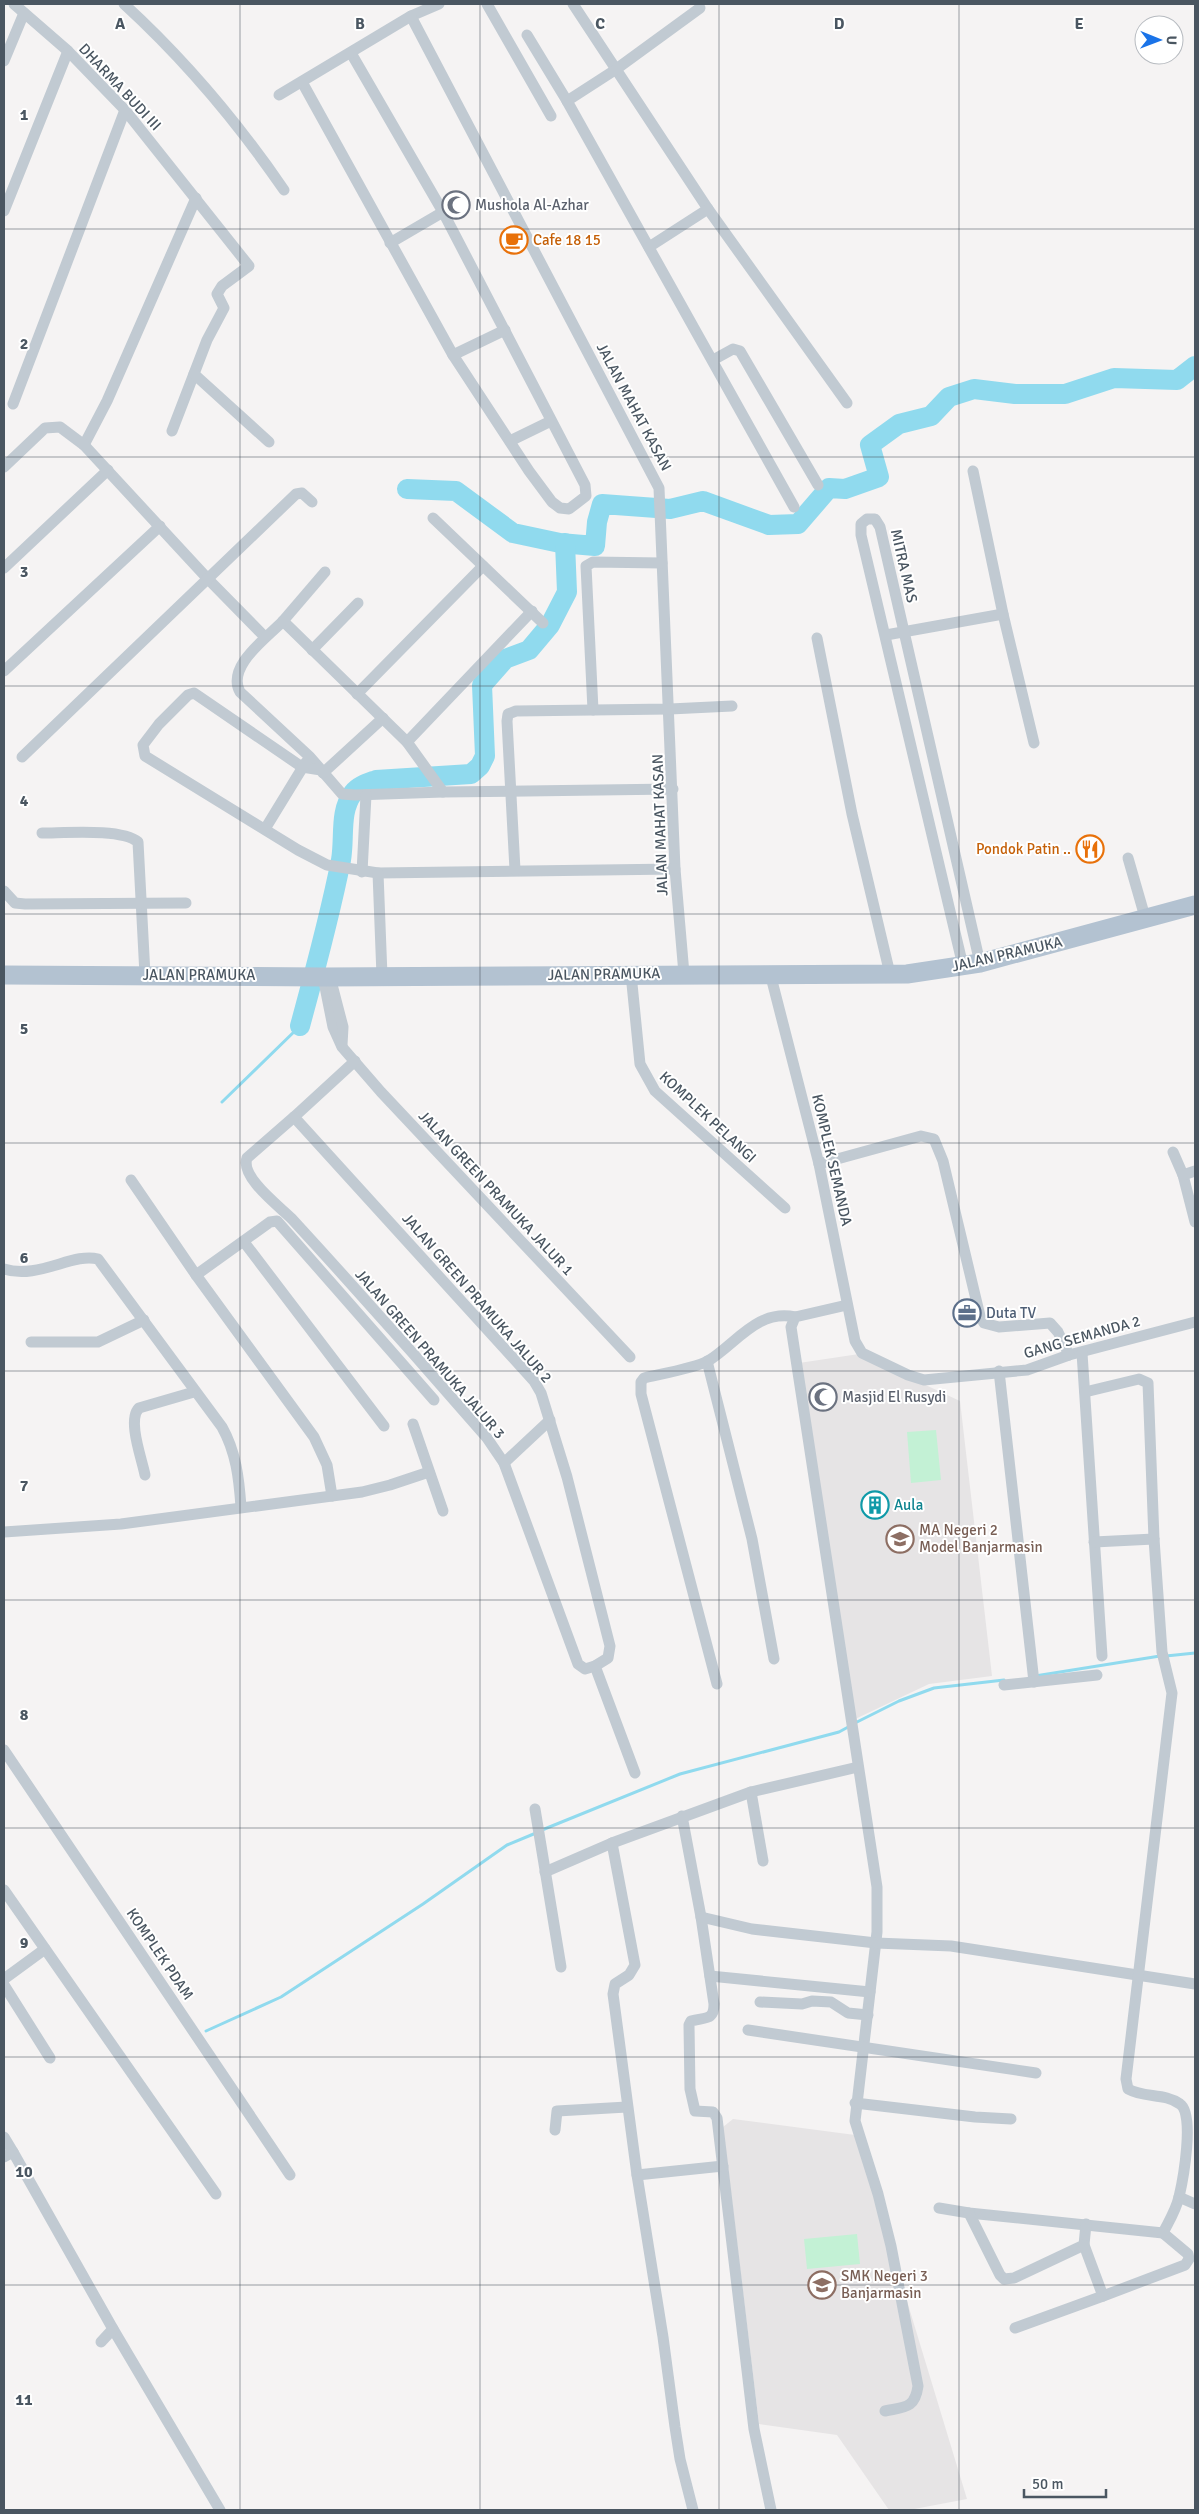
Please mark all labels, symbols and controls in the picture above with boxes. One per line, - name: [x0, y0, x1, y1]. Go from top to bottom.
- text: A: [115, 14, 126, 34]
- text: B: [355, 14, 365, 34]
- text: C: [595, 14, 605, 34]
- text: D: [834, 14, 845, 34]
- text: E: [1074, 14, 1084, 34]
- north arrow: [1134, 15, 1184, 65]
- text: U: [1163, 35, 1180, 45]
- street label: DHARMA BUDI III: [75, 40, 165, 134]
- text: 1: [20, 105, 29, 125]
- mosque icon: Mushola Al-Azhar: [441, 190, 471, 220]
- place label: Mushola Al-Azhar: [475, 196, 589, 214]
- cafe icon: Cafe 18 15: [499, 225, 529, 255]
- place label: Cafe 18 15: [533, 231, 601, 249]
- text: 2: [20, 334, 28, 354]
- street label: JALAN MAHAT KASAN: [593, 340, 675, 474]
- street label: MITRA MAS: [887, 527, 921, 605]
- text: 3: [20, 562, 28, 582]
- street label: JALAN MAHAT KASAN: [649, 754, 671, 896]
- text: 4: [20, 791, 29, 811]
- restaurant icon: Pondok Patin ..: [1075, 834, 1105, 864]
- place label: Pondok Patin ..: [976, 840, 1071, 858]
- street label: JALAN PRAMUKA: [950, 933, 1064, 975]
- street label: JALAN PRAMUKA: [547, 964, 661, 984]
- street label: JALAN PRAMUKA: [143, 966, 255, 984]
- text: 5: [20, 1019, 28, 1039]
- street label: KOMPLEK PELANGI: [656, 1068, 760, 1166]
- street label: KOMPLEK SEMANDA: [808, 1092, 856, 1228]
- street label: JALAN GREEN PRAMUKA JALUR 1: [415, 1107, 577, 1279]
- street label: JALAN GREEN PRAMUKA JALUR 2: [398, 1210, 556, 1386]
- text: 6: [20, 1248, 29, 1268]
- street label: JALAN GREEN PRAMUKA JALUR 3: [351, 1266, 509, 1442]
- office icon: Duta TV: [952, 1298, 982, 1328]
- place label: Duta TV: [986, 1304, 1036, 1322]
- street label: GANG SEMANDA 2: [1022, 1312, 1142, 1362]
- mosque icon: Masjid El Rusydi: [808, 1382, 838, 1412]
- place label: Masjid El Rusydi: [842, 1388, 946, 1406]
- text: 7: [20, 1476, 29, 1496]
- building icon: Aula: [860, 1490, 890, 1520]
- place label: Aula: [894, 1496, 923, 1514]
- place label: MA Negeri 2 Model Banjarmasin: [919, 1521, 1043, 1556]
- school or university icon: MA Negeri 2 Model Banjarmasin: [885, 1524, 915, 1554]
- text: 8: [20, 1705, 29, 1725]
- street label: KOMPLEK PDAM: [123, 1905, 197, 2003]
- text: 9: [20, 1933, 29, 1953]
- text: 10: [15, 2162, 33, 2182]
- place label: SMK Negeri 3 Banjarmasin: [841, 2267, 928, 2302]
- school or university icon: SMK Negeri 3 Banjarmasin: [807, 2270, 837, 2300]
- text: 11: [15, 2390, 33, 2410]
- scale bar: [1024, 2466, 1106, 2498]
- text: 50 m: [1032, 2475, 1063, 2493]

